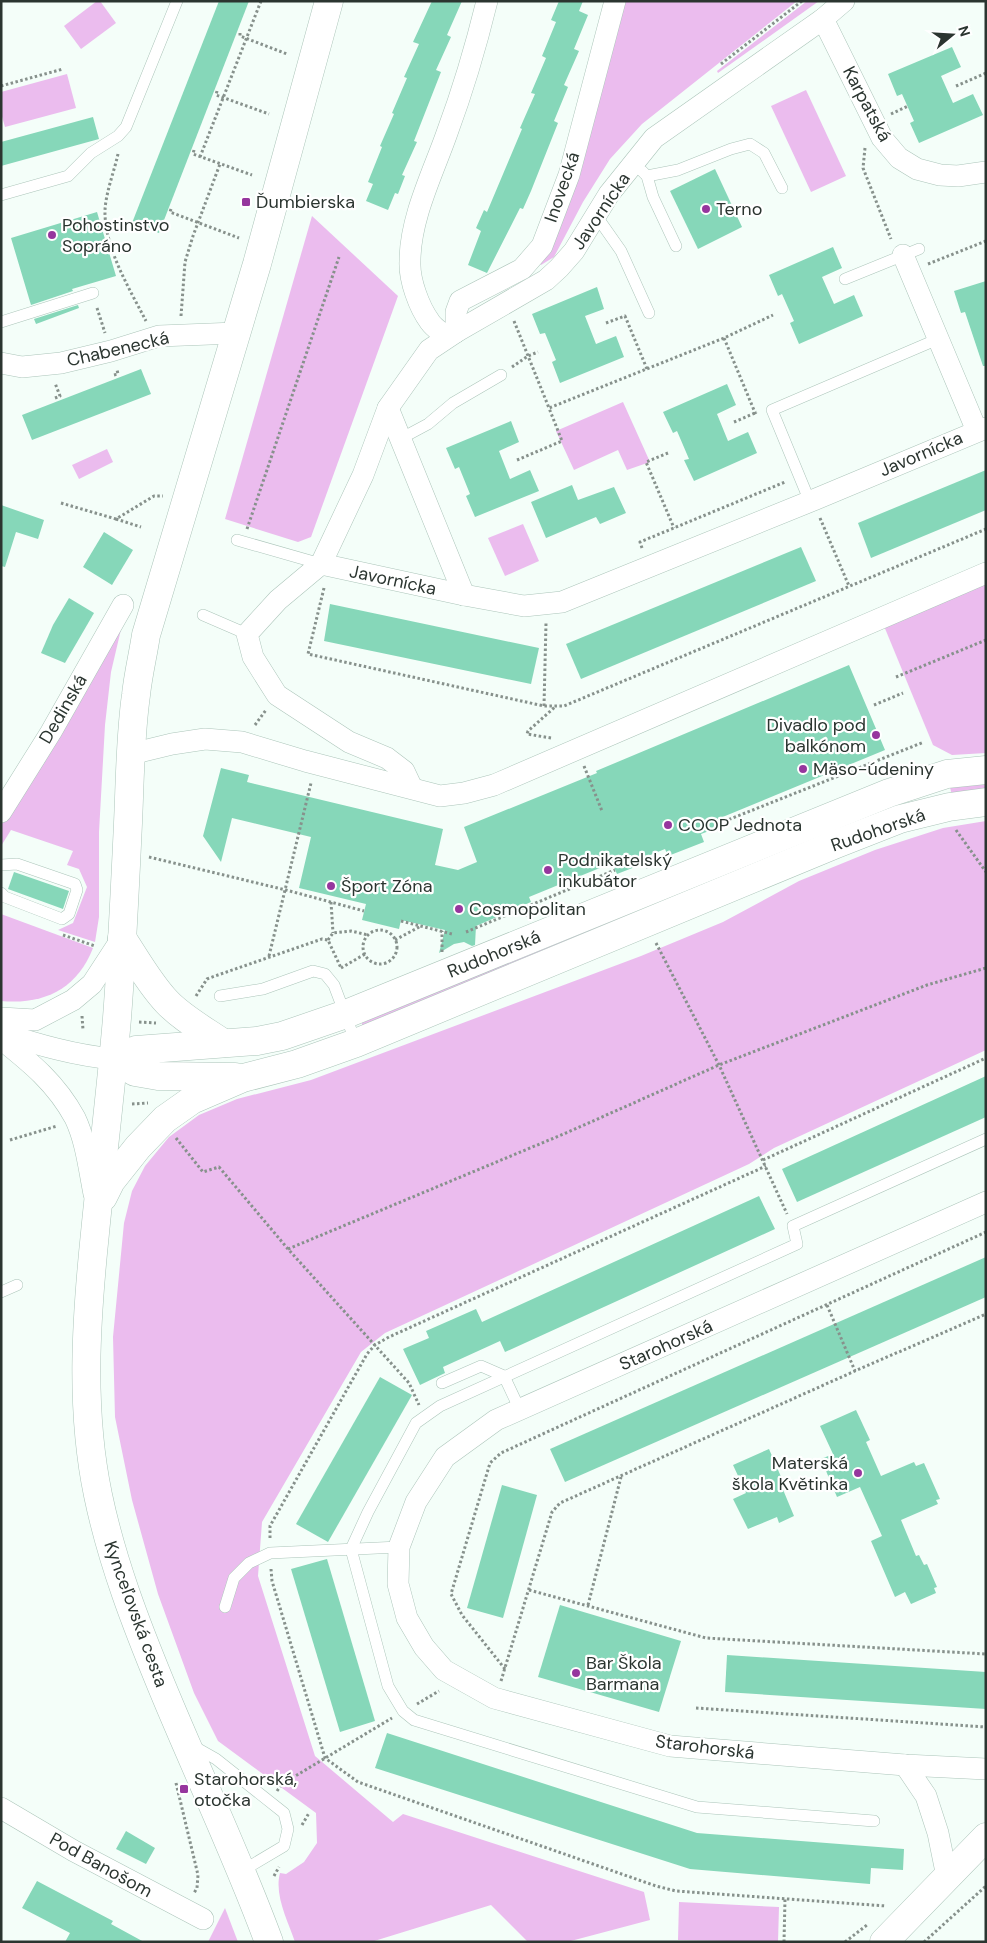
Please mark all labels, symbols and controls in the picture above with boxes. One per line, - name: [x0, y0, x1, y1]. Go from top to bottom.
- north arrow: [927, 10, 977, 60]
- text: N: [954, 23, 975, 39]
- street label: Karpatská: [837, 62, 897, 146]
- street label: Inovecká: [539, 149, 585, 225]
- street label: Javornícka: [566, 168, 636, 254]
- place label: Ďumbierska: [256, 190, 355, 214]
- marker: Ďumbierska: [240, 196, 252, 208]
- place label: Terno: [716, 197, 762, 221]
- marker: Terno: [700, 203, 712, 215]
- place label: Pohostinstvo Sopráno: [62, 213, 169, 258]
- marker: Pohostinstvo Sopráno: [46, 229, 58, 241]
- street label: Chabenecká: [65, 326, 171, 372]
- street label: Javornícka: [876, 426, 966, 482]
- street label: Javornícka: [347, 559, 439, 601]
- street label: Dedinská: [34, 670, 92, 748]
- place label: Divadlo pod balkónom: [766, 713, 866, 758]
- marker: Divadlo pod balkónom: [870, 729, 882, 741]
- place label: Mäso-údeniny: [813, 757, 934, 781]
- marker: Mäso-údeniny: [797, 763, 809, 775]
- street label: Rudohorská: [828, 803, 928, 857]
- place label: COOP Jednota: [678, 813, 802, 837]
- marker: COOP Jednota: [662, 819, 674, 831]
- place label: Podnikatelský inkubátor: [558, 848, 672, 893]
- marker: Podnikatelský inkubátor: [542, 864, 554, 876]
- place label: Šport Zóna: [341, 874, 432, 898]
- marker: Šport Zóna: [325, 880, 337, 892]
- place label: Cosmopolitan: [469, 897, 586, 921]
- marker: Cosmopolitan: [453, 903, 465, 915]
- street label: Rudohorská: [444, 924, 544, 984]
- street label: Starohorská: [616, 1314, 716, 1376]
- place label: Materská škola Květinka: [732, 1451, 848, 1496]
- marker: Materská škola Květinka: [852, 1467, 864, 1479]
- street label: Kynceľovská cesta: [98, 1538, 174, 1690]
- place label: Bar Škola Barmana: [586, 1651, 661, 1696]
- marker: Bar Škola Barmana: [570, 1667, 582, 1679]
- street label: Starohorská: [654, 1729, 756, 1765]
- place label: Starohorská, otočka: [194, 1767, 297, 1812]
- marker: Starohorská, otočka: [178, 1783, 190, 1795]
- street label: Pod Banošom: [45, 1827, 157, 1903]

